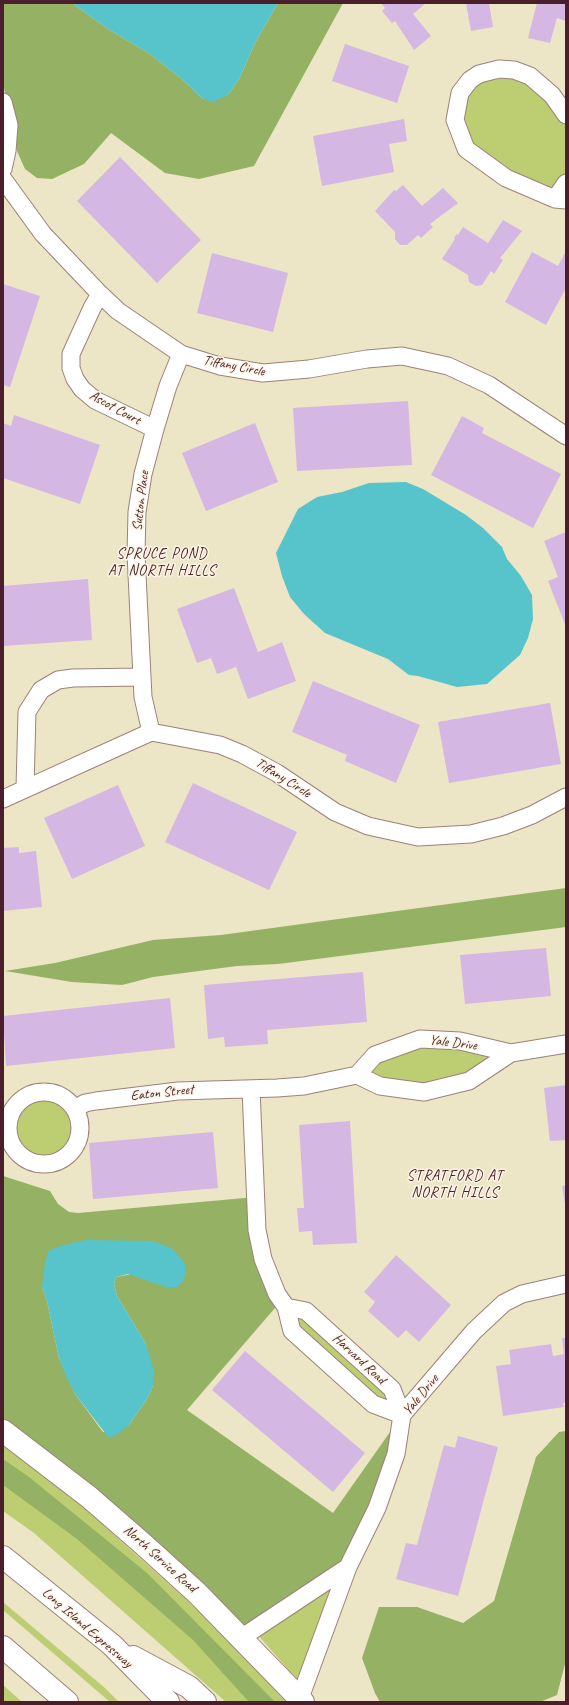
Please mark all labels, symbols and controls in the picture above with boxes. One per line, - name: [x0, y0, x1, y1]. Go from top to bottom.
- street label: Tiffany Circle: [202, 352, 266, 380]
- street label: Ascot Court: [86, 387, 144, 429]
- street label: Sutton Place: [129, 470, 153, 532]
- district label: SPRUCE POND AT NORTH HILLS: [108, 545, 216, 580]
- street label: Tiffany Circle: [252, 754, 314, 802]
- street label: Yale Drive: [428, 1032, 478, 1054]
- street label: Eaton Street: [130, 1081, 194, 1105]
- district label: STRATFORD AT NORTH HILLS: [407, 1167, 503, 1202]
- street label: Harvard Road: [329, 1330, 389, 1388]
- street label: Yale Drive: [399, 1371, 443, 1419]
- street label: North Service Road: [120, 1522, 200, 1596]
- street label: Long Island Expressway: [39, 1584, 135, 1672]

